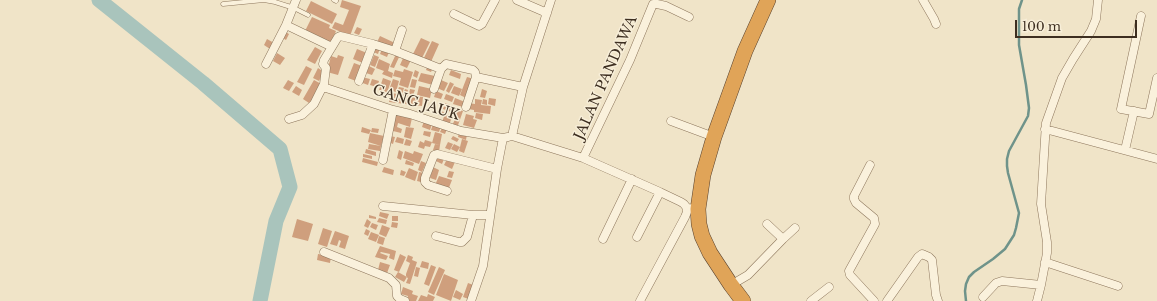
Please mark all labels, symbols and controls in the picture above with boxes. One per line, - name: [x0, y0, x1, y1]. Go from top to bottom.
- scale bar: [1017, 12, 1139, 38]
- street label: JALAN PANDAWA: [571, 13, 641, 143]
- text: 100 m: [1022, 19, 1061, 34]
- street label: GANG JAUK: [370, 82, 462, 124]

